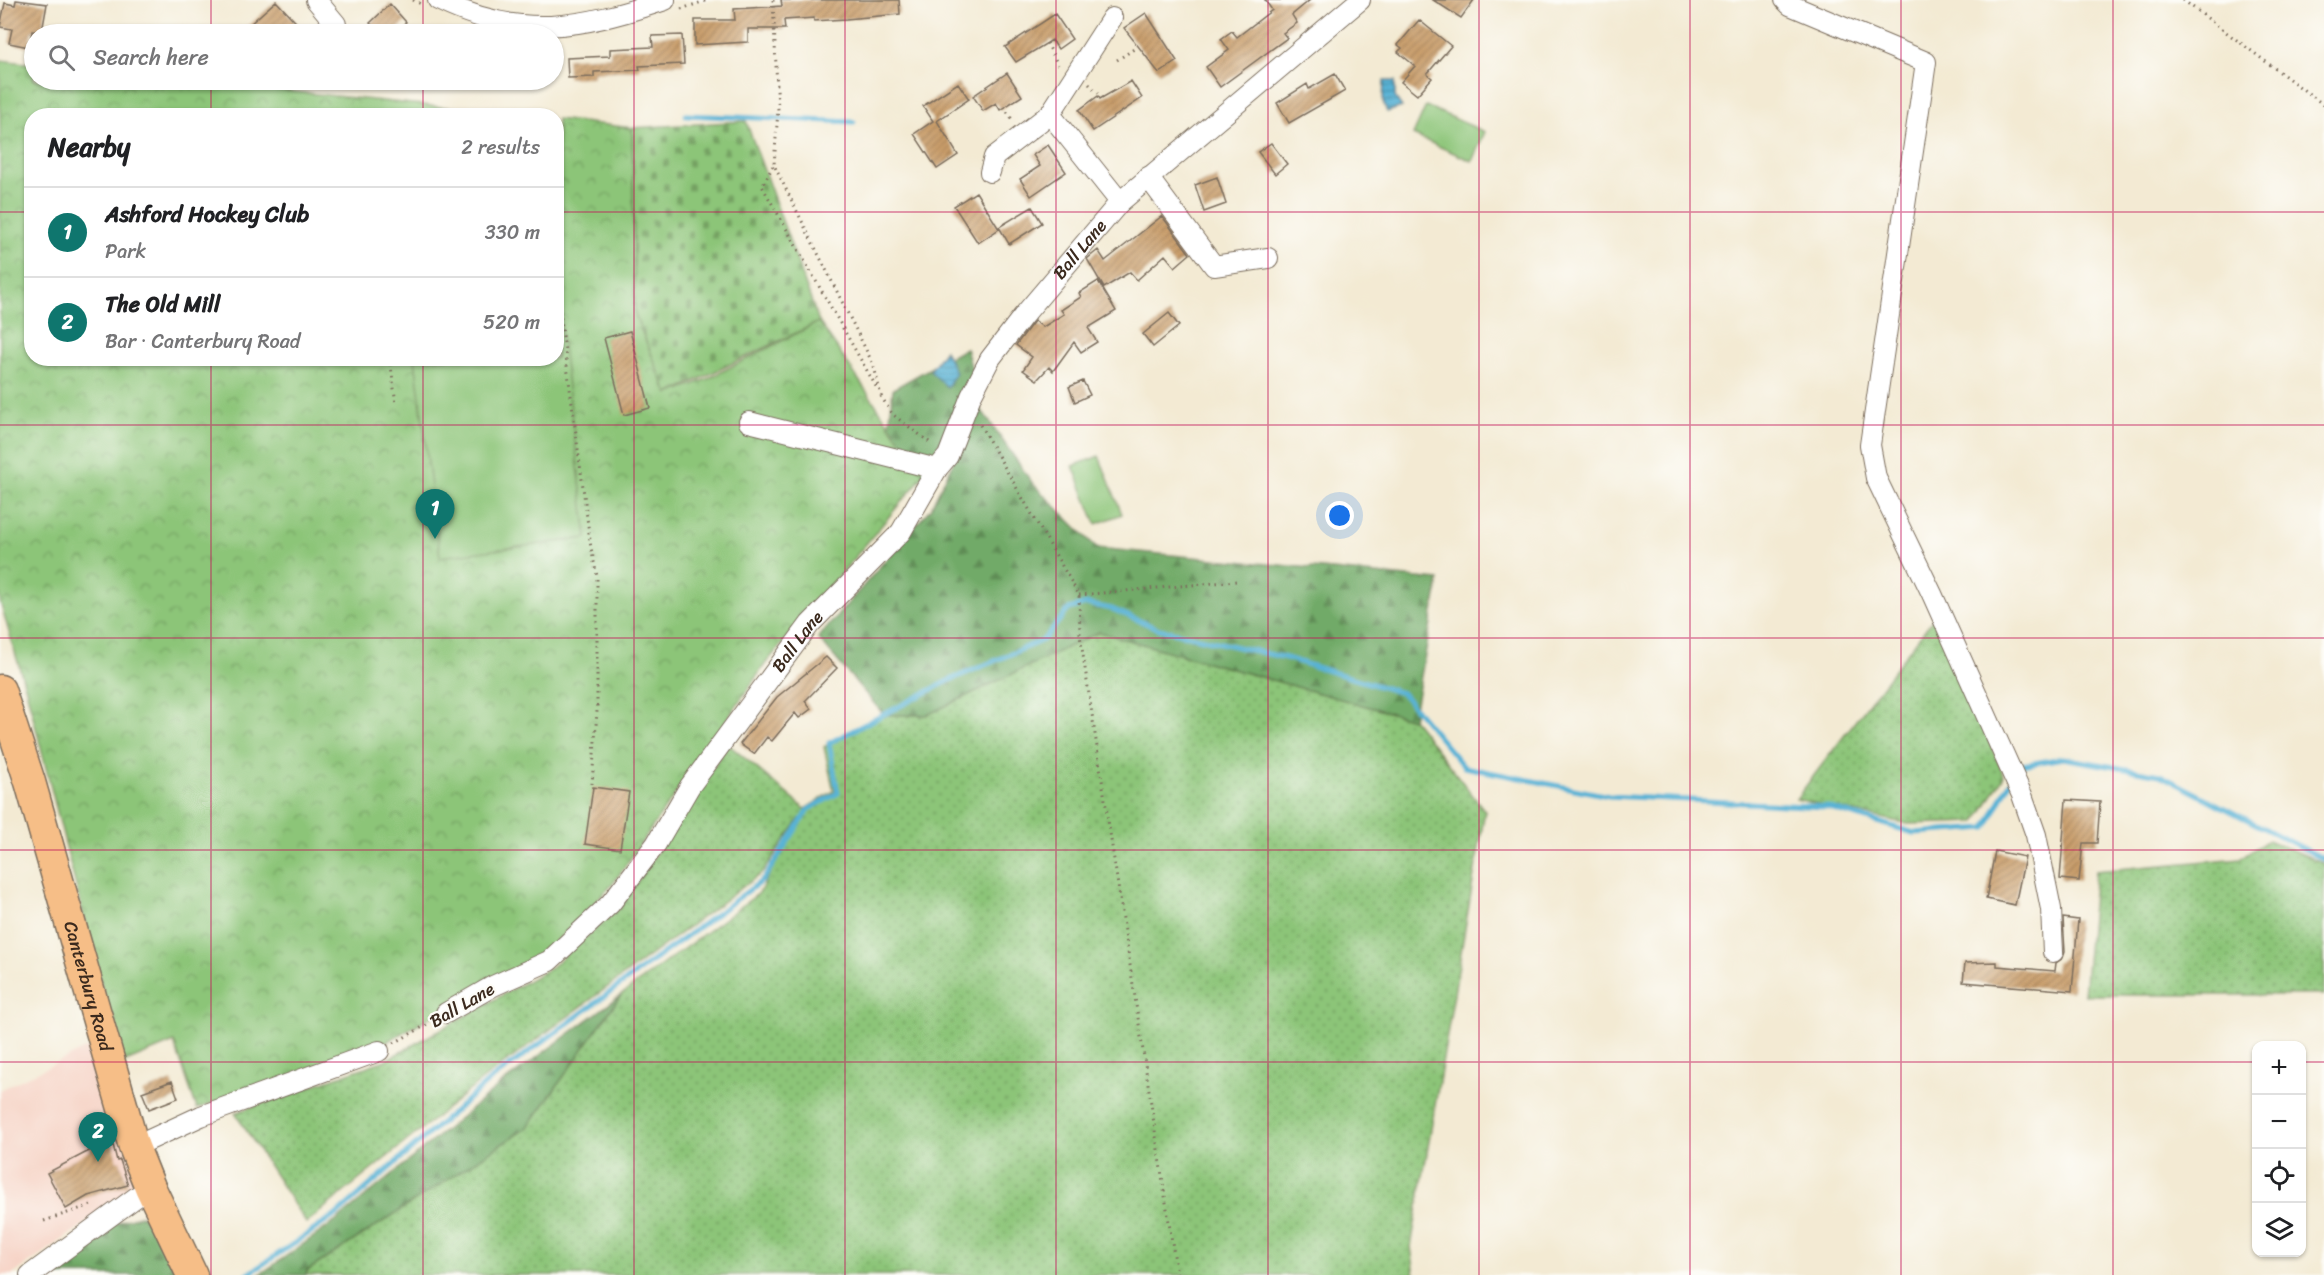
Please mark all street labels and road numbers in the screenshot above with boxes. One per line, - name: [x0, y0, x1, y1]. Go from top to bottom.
- street label: Ball Lane: [1044, 212, 1115, 287]
- street label: Ball Lane: [763, 602, 832, 679]
- street label: Canterbury Road: [54, 917, 122, 1056]
- street label: Ball Lane: [423, 973, 501, 1037]

